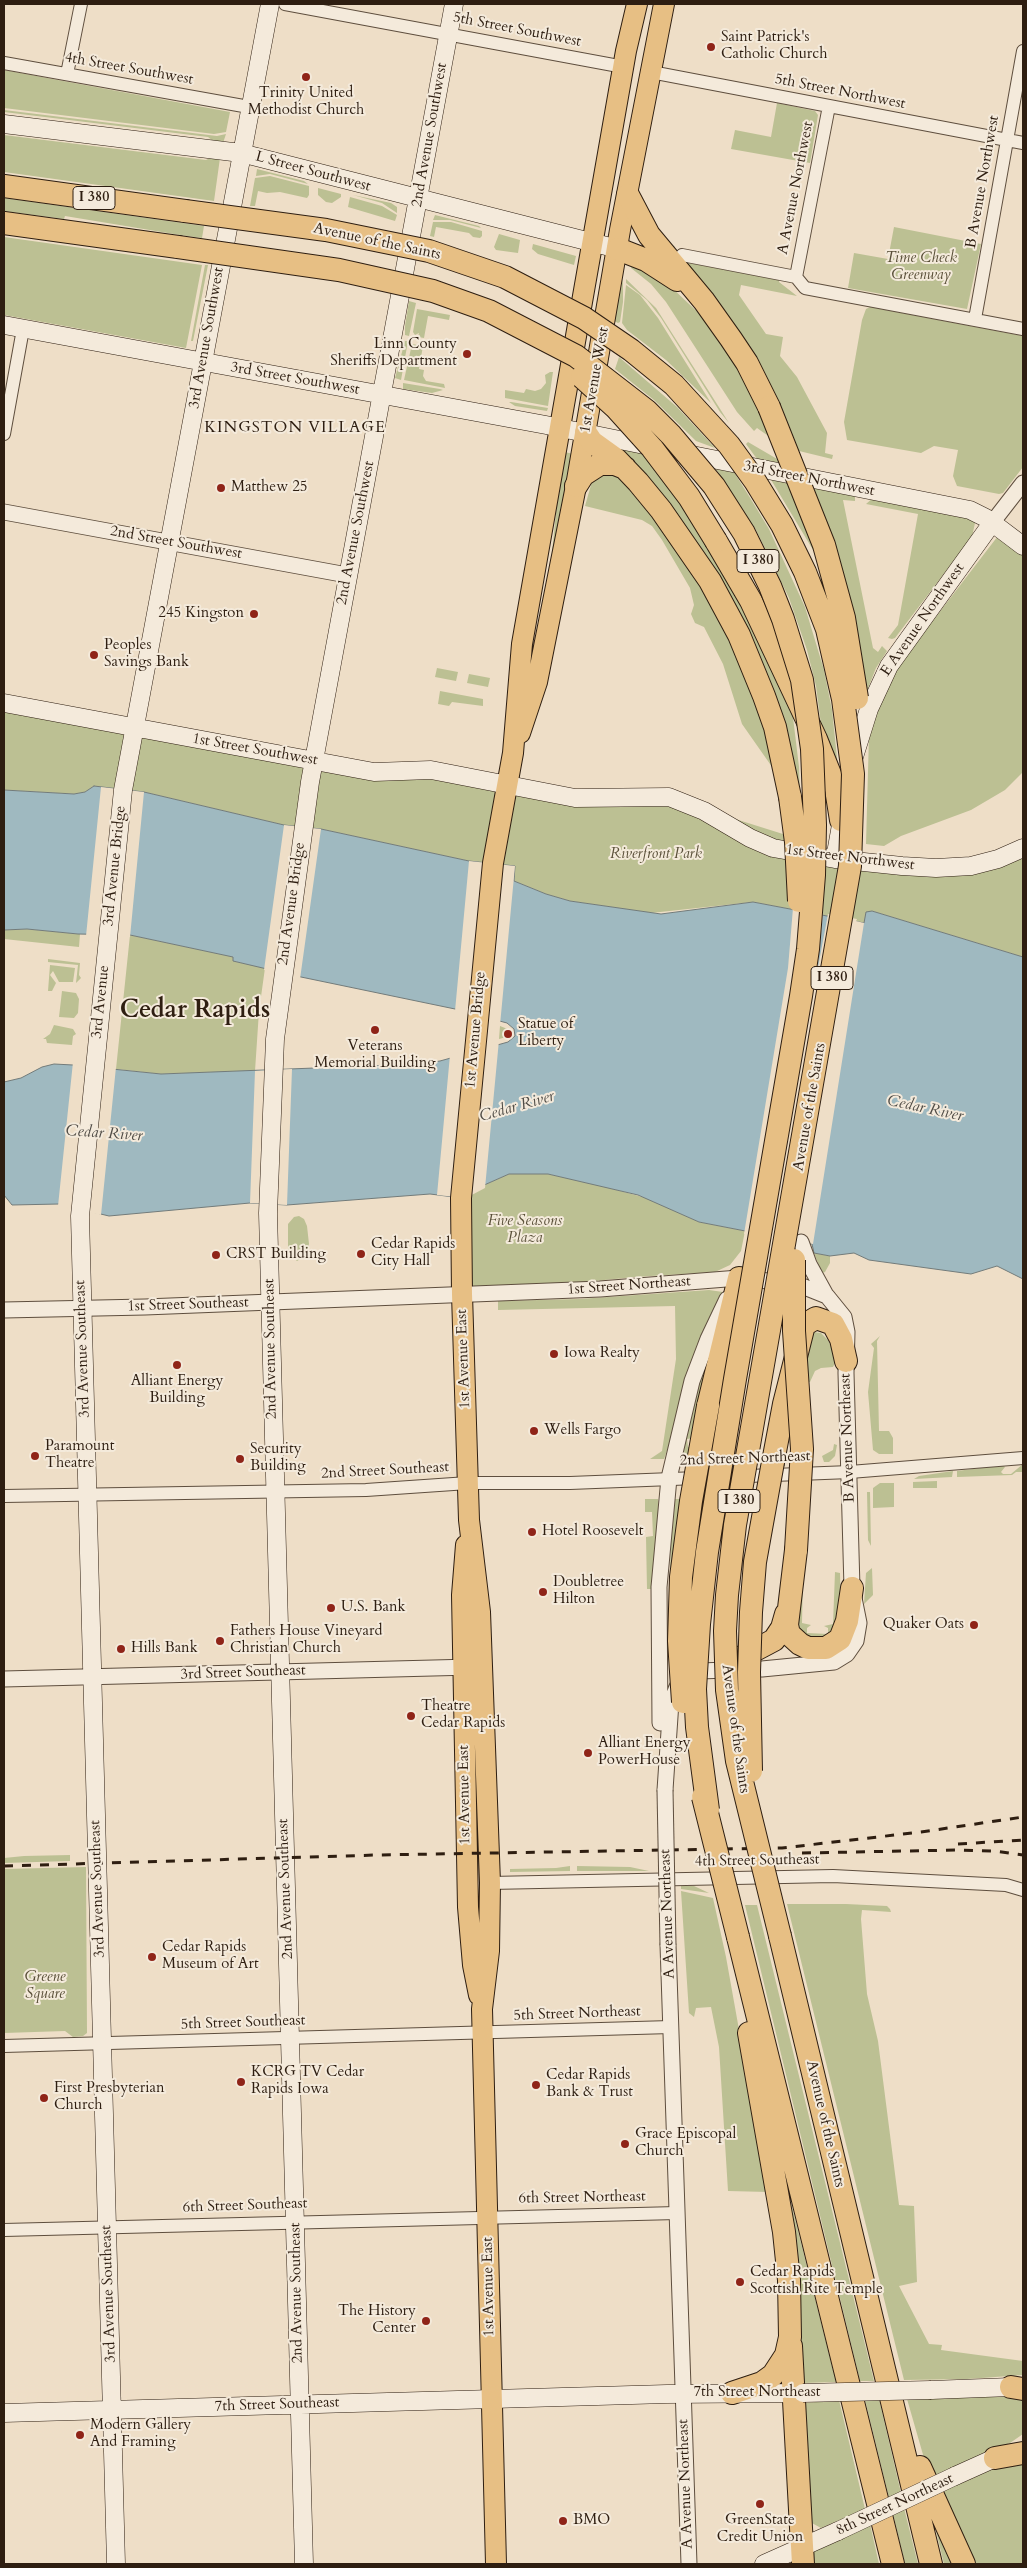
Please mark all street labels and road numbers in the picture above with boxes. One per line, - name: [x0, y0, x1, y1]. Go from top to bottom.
- street label: 5th Street Southwest: [451, 9, 583, 51]
- street label: 4th Street Southwest: [63, 49, 195, 89]
- street label: 2nd Avenue Southwest: [408, 61, 452, 209]
- street label: 5th Street Northwest: [773, 71, 907, 113]
- street label: B Avenue Northwest: [962, 114, 1004, 250]
- street label: A Avenue Northwest: [774, 120, 818, 256]
- street label: L Street Southwest: [253, 148, 373, 196]
- road number: I 380: [73, 187, 115, 210]
- street label: Avenue of the Saints: [312, 220, 442, 264]
- street label: 3rd Avenue Southwest: [186, 266, 228, 410]
- street label: 1st Avenue West: [577, 326, 613, 434]
- street label: 3rd Street Southwest: [229, 359, 361, 399]
- street label: 3rd Street Northwest: [742, 457, 876, 501]
- street label: 2nd Avenue Southwest: [333, 459, 379, 607]
- street label: 2nd Street Southwest: [109, 523, 243, 563]
- road number: I 380: [737, 550, 779, 572]
- street label: E Avenue Northwest: [877, 560, 969, 680]
- street label: 1st Street Southwest: [191, 730, 319, 770]
- street label: 3rd Avenue Bridge: [100, 805, 130, 927]
- street label: 2nd Avenue Bridge: [274, 841, 310, 967]
- street label: 1st Street Northwest: [785, 841, 915, 875]
- street label: 3rd Avenue: [88, 964, 114, 1040]
- road number: I 380: [811, 966, 853, 990]
- street label: 1st Avenue Bridge: [462, 971, 490, 1089]
- street label: Avenue of the Saints: [790, 1042, 830, 1172]
- street label: 1st Street Northeast: [567, 1273, 691, 1299]
- street label: 2nd Avenue Southeast: [261, 1278, 281, 1420]
- street label: 3rd Avenue Southeast: [72, 1280, 94, 1418]
- street label: 1st Street Southeast: [127, 1294, 249, 1316]
- street label: 1st Avenue East: [453, 1309, 475, 1409]
- street label: B Avenue Northeast: [837, 1373, 859, 1503]
- street label: 2nd Street Northeast: [679, 1448, 811, 1470]
- street label: 2nd Street Southeast: [321, 1459, 449, 1483]
- road number: I 380: [718, 1490, 760, 1512]
- street label: 3rd Street Southeast: [180, 1662, 306, 1684]
- street label: Avenue of the Saints: [717, 1664, 753, 1794]
- street label: 1st Avenue East: [455, 1745, 475, 1845]
- street label: 2nd Avenue Southeast: [275, 1818, 297, 1960]
- street label: 3rd Avenue Southeast: [87, 1820, 109, 1958]
- street label: A Avenue Northeast: [657, 1849, 679, 1979]
- street label: 4th Street Southeast: [695, 1851, 819, 1871]
- street label: 5th Street Northeast: [513, 2003, 641, 2025]
- street label: 5th Street Southeast: [180, 2012, 306, 2034]
- street label: Avenue of the Saints: [802, 2059, 848, 2189]
- street label: 6th Street Northeast: [518, 2188, 646, 2208]
- street label: 6th Street Southeast: [182, 2195, 308, 2217]
- street label: 2nd Avenue Southeast: [287, 2222, 307, 2364]
- street label: 3rd Avenue Southeast: [98, 2225, 120, 2363]
- street label: 1st Avenue East: [479, 2237, 499, 2337]
- street label: 7th Street Northeast: [693, 2384, 821, 2402]
- street label: 7th Street Southeast: [214, 2394, 340, 2416]
- street label: A Avenue Northeast: [675, 2419, 697, 2549]
- street label: 8th Street Northeast: [834, 2470, 956, 2540]

